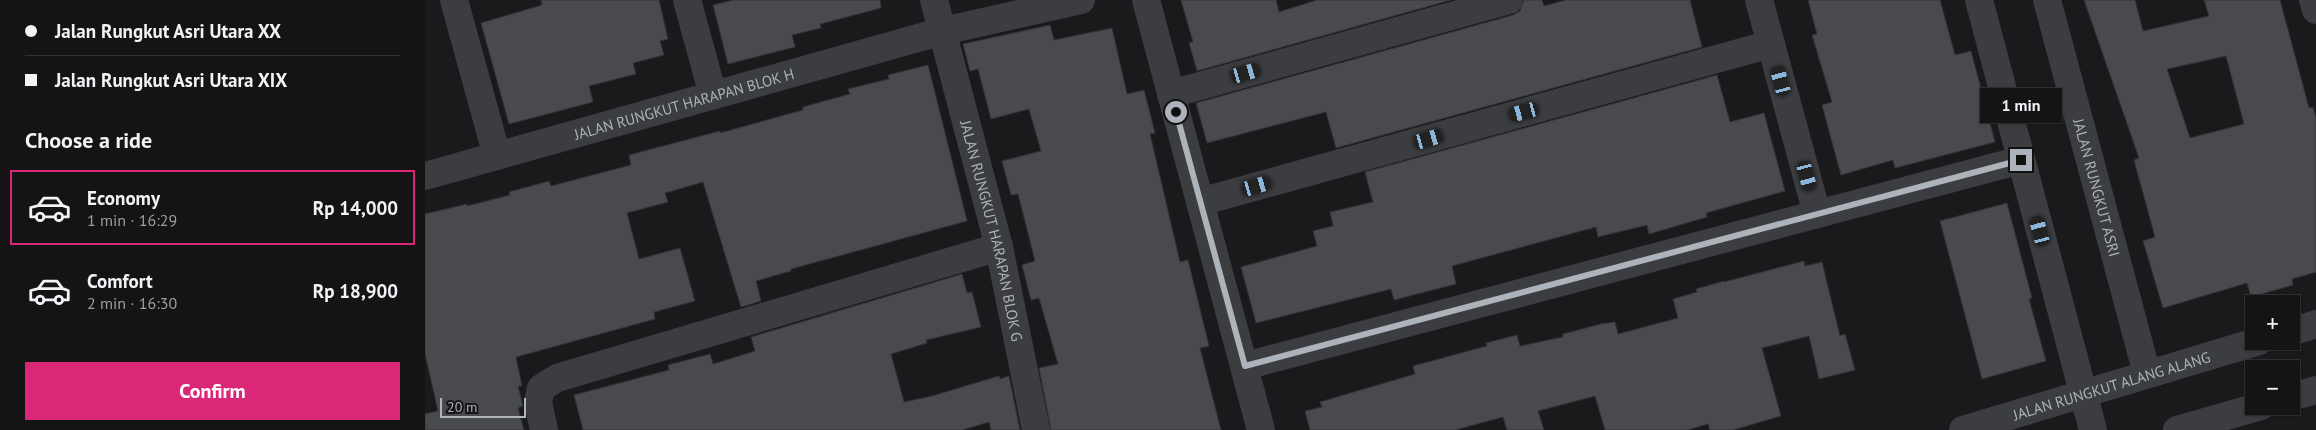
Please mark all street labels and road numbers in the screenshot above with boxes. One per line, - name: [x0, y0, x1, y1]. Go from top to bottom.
- street label: JALAN RUNGKUT HARAPAN BLOK H: [571, 64, 796, 144]
- street label: JALAN RUNGKUT ASRI: [2069, 115, 2125, 259]
- street label: JALAN RUNGKUT HARAPAN BLOK G: [956, 117, 1027, 343]
- street label: JALAN RUNGKUT ALANG ALANG: [2010, 347, 2212, 424]

